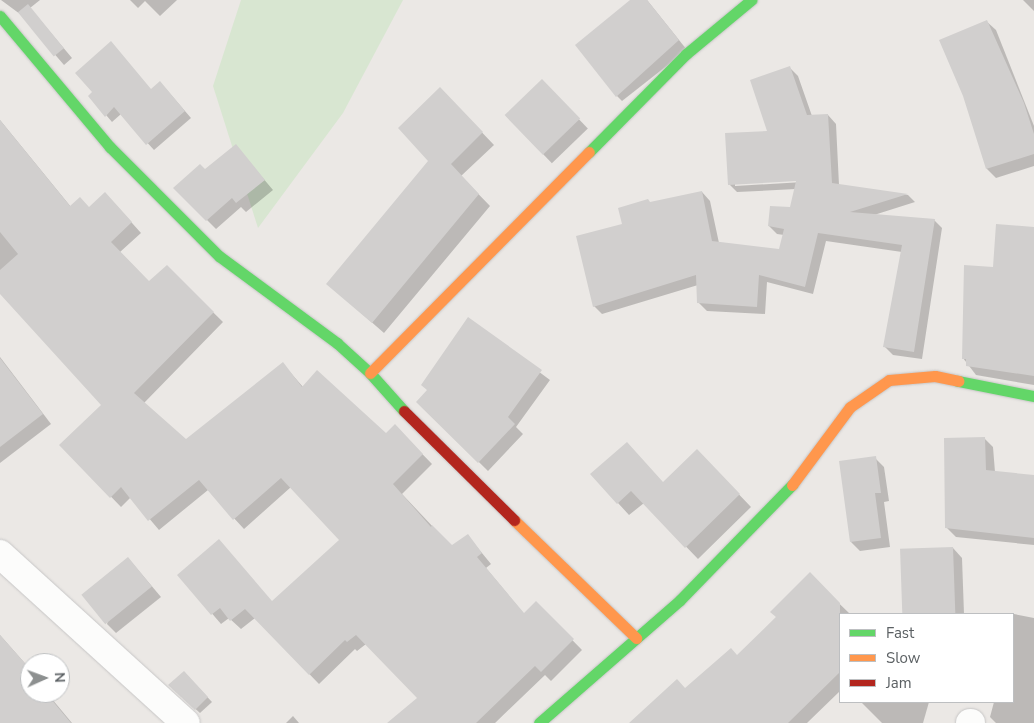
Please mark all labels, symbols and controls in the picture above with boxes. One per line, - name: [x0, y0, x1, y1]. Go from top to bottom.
- legend: [839, 613, 1014, 703]
- text: Fast: [886, 623, 914, 643]
- text: Slow: [886, 648, 920, 668]
- north arrow: [20, 653, 70, 703]
- text: N: [50, 672, 69, 683]
- text: Jam: [886, 673, 912, 693]

